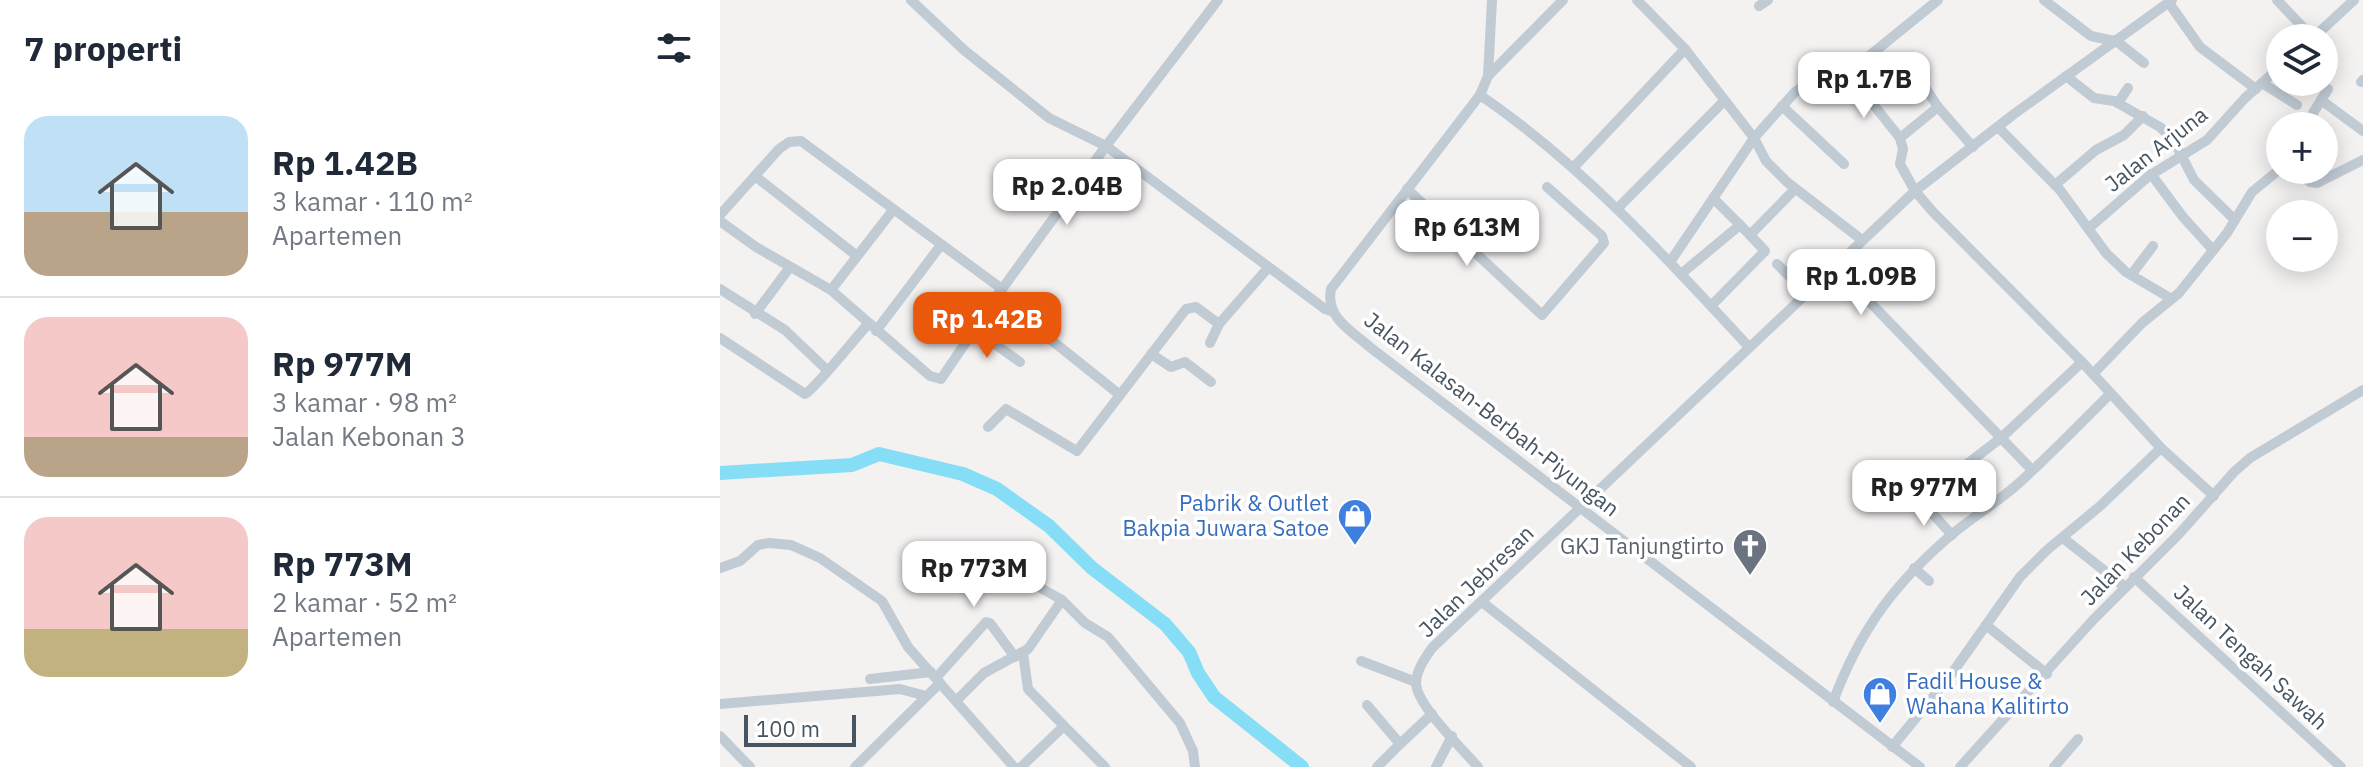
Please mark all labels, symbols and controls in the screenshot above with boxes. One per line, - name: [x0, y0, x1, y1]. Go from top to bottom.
- map controls: [2266, 24, 2338, 272]
- button: layers: [2266, 24, 2338, 96]
- text: 7 properti: [24, 26, 182, 70]
- icon: filters: [652, 26, 696, 70]
- pin: Rp 1.7B: [1790, 52, 1938, 120]
- text: Rp 1.7B: [1816, 61, 1912, 95]
- street label: Jalan Arjuna: [2098, 99, 2213, 198]
- button: +: [2266, 112, 2338, 184]
- text: Rp 1.42B: [272, 140, 418, 184]
- icon: home: [88, 148, 184, 244]
- pin: Rp 2.04B: [984, 159, 1150, 227]
- text: Rp 2.04B: [1011, 168, 1123, 202]
- text: 3 kamar · 110 m²: [272, 184, 473, 218]
- pin: Rp 613M: [1393, 200, 1541, 268]
- button: −: [2266, 200, 2338, 272]
- text: Rp 613M: [1413, 209, 1521, 243]
- text: Apartemen: [272, 218, 402, 252]
- pin: Rp 1.09B: [1778, 249, 1944, 317]
- text: Rp 1.09B: [1805, 258, 1917, 292]
- pin: Rp 1.42B: [904, 292, 1070, 360]
- text: Rp 1.42B: [931, 301, 1043, 335]
- street label: Jalan Kalasan-Berbah-Piyungan: [1359, 305, 1626, 522]
- text: Rp 977M: [272, 341, 413, 385]
- icon: home: [88, 349, 184, 445]
- text: 3 kamar · 98 m²: [272, 385, 457, 419]
- text: Jalan Kebonan 3: [272, 419, 466, 453]
- pin: Rp 977M: [1850, 460, 1998, 528]
- text: Rp 977M: [1870, 469, 1978, 503]
- street label: Jalan Kebonan: [2074, 486, 2196, 611]
- place label: Pabrik & Outlet Bakpia Juwara Satoe: [1122, 488, 1329, 542]
- shop icon: Pabrik & Outlet Bakpia Juwara Satoe: [1336, 497, 1374, 547]
- street label: Jalan Jebresan: [1412, 518, 1539, 643]
- church icon: GKJ Tanjungtirto: [1731, 527, 1769, 577]
- place label: GKJ Tanjungtirto: [1560, 531, 1724, 560]
- text: Rp 773M: [272, 541, 413, 585]
- pin: Rp 773M: [900, 541, 1048, 609]
- icon: home: [88, 549, 184, 645]
- text: Rp 773M: [920, 550, 1028, 584]
- street label: Jalan Tengah Sawah: [2168, 578, 2335, 736]
- text: 2 kamar · 52 m²: [272, 585, 457, 619]
- text: Apartemen: [272, 619, 402, 653]
- place label: Fadil House & Wahana Kalitirto: [1906, 666, 2069, 720]
- shop icon: Fadil House & Wahana Kalitirto: [1861, 675, 1899, 725]
- scale bar: [744, 711, 856, 747]
- text: 100 m: [756, 714, 820, 743]

